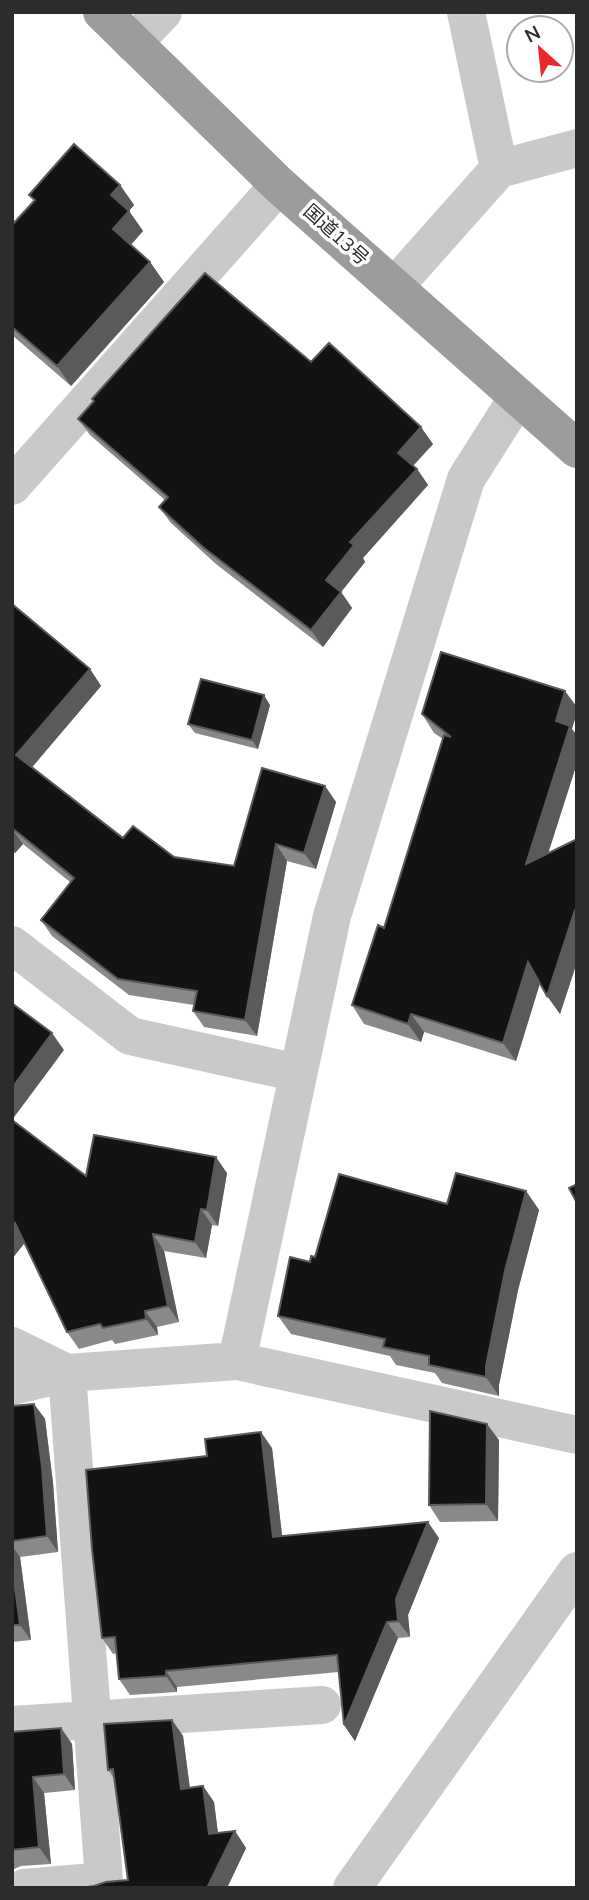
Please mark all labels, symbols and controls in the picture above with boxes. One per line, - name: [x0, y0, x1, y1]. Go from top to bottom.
- north arrow: [505, 14, 575, 84]
- text: N: [520, 20, 545, 50]
- street label: 国道13号: [298, 199, 374, 271]

